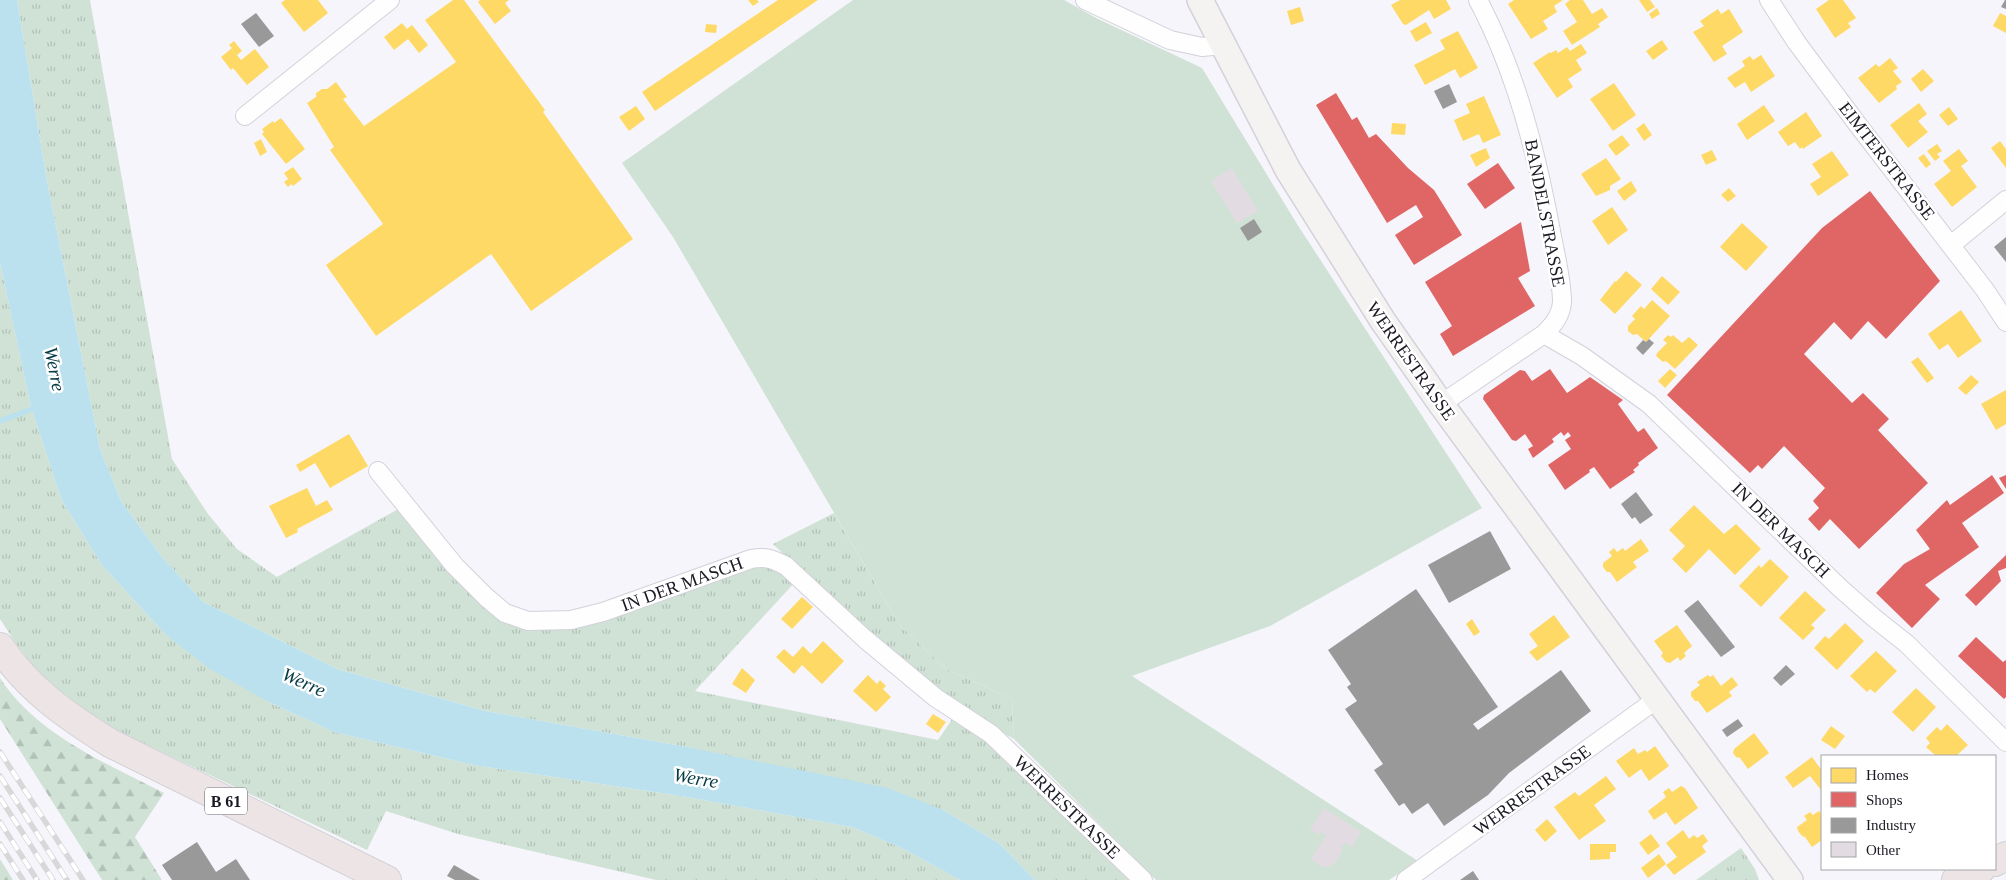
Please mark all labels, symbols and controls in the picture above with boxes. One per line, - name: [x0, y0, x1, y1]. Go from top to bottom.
- street label: EIMTERSTRASSE: [1835, 98, 1939, 224]
- street label: BANDELSTRASSE: [1521, 137, 1569, 289]
- street label: WERRESTRASSE: [1363, 298, 1459, 424]
- water label: Werre: [40, 345, 70, 393]
- street label: IN DER MASCH: [1728, 478, 1834, 582]
- street label: IN DER MASCH: [618, 553, 746, 615]
- water label: Werre: [279, 663, 329, 701]
- street label: WERRESTRASSE: [1469, 741, 1595, 839]
- street label: WERRESTRASSE: [1010, 751, 1124, 863]
- legend: [1821, 755, 1996, 870]
- water label: Werre: [672, 764, 720, 792]
- text: Homes: [1866, 767, 1909, 783]
- road number: B 61: [205, 788, 247, 814]
- text: Shops: [1866, 792, 1903, 808]
- text: Industry: [1866, 817, 1916, 833]
- text: Other: [1866, 842, 1900, 858]

